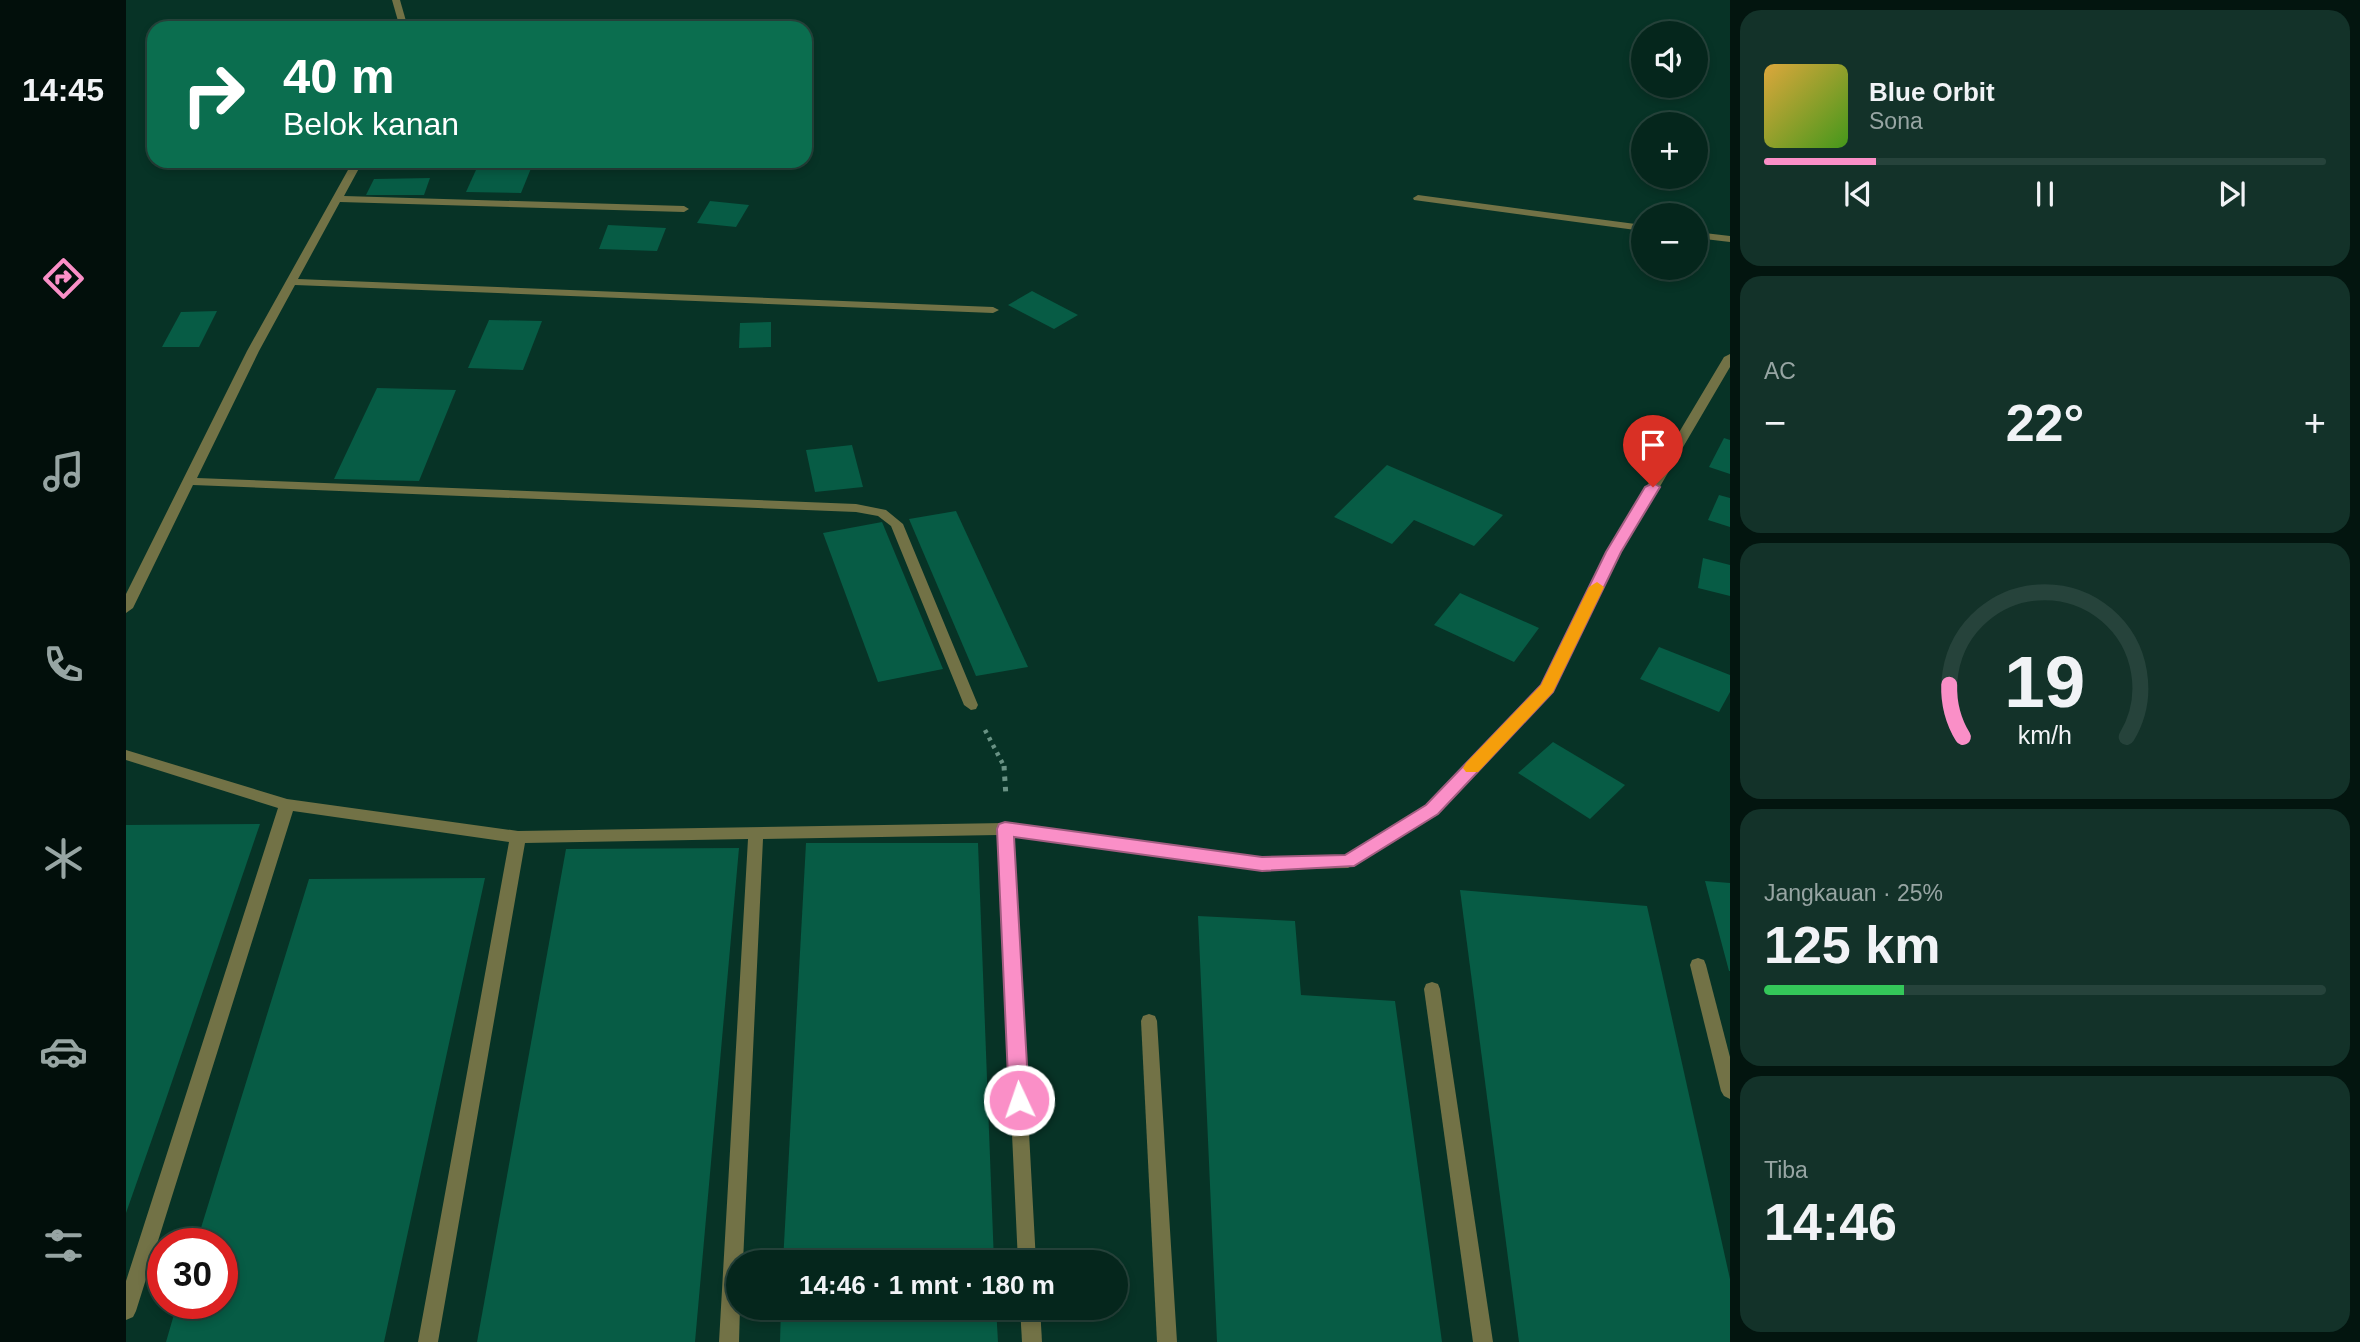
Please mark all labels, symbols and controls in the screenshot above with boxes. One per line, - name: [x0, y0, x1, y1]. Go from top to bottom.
- map controls: [1631, 21, 1708, 280]
- button: sound: [1631, 21, 1708, 98]
- icon: right: [168, 49, 259, 140]
- text: 40 m: [283, 49, 395, 103]
- text: 14:45: [22, 72, 104, 108]
- text: Blue Orbit: [1869, 77, 1995, 107]
- text: Belok kanan: [283, 106, 459, 142]
- text: Sona: [1869, 108, 1923, 134]
- button: +: [1631, 112, 1708, 189]
- icon: previous: [1839, 175, 1877, 213]
- icon: pause: [2026, 175, 2064, 213]
- icon: next: [2213, 175, 2251, 213]
- button: −: [1631, 203, 1708, 280]
- icon: directions: [39, 254, 88, 303]
- text: AC: [1764, 358, 1796, 384]
- text: 22°: [2006, 394, 2084, 452]
- text: −: [1764, 402, 1786, 444]
- text: +: [2304, 402, 2326, 444]
- pin: [1623, 415, 1683, 487]
- icon: arrive: [1634, 426, 1672, 464]
- icon: music: [39, 447, 88, 496]
- icon: phone: [39, 640, 88, 689]
- text: 19: [2005, 641, 2085, 722]
- text: km/h: [2018, 721, 2072, 749]
- icon: climate: [39, 834, 88, 883]
- text: Jangkauan · 25%: [1764, 880, 1943, 906]
- text: 125 km: [1764, 916, 1940, 974]
- icon: car: [39, 1027, 88, 1076]
- position arrow: [982, 1063, 1056, 1137]
- text: Tiba: [1764, 1157, 1808, 1183]
- text: 14:46: [1764, 1193, 1897, 1251]
- icon: filters: [39, 1221, 88, 1270]
- speed limit sign: 30: [147, 1228, 238, 1319]
- text: 14:46 · 1 mnt · 180 m: [799, 1270, 1055, 1300]

